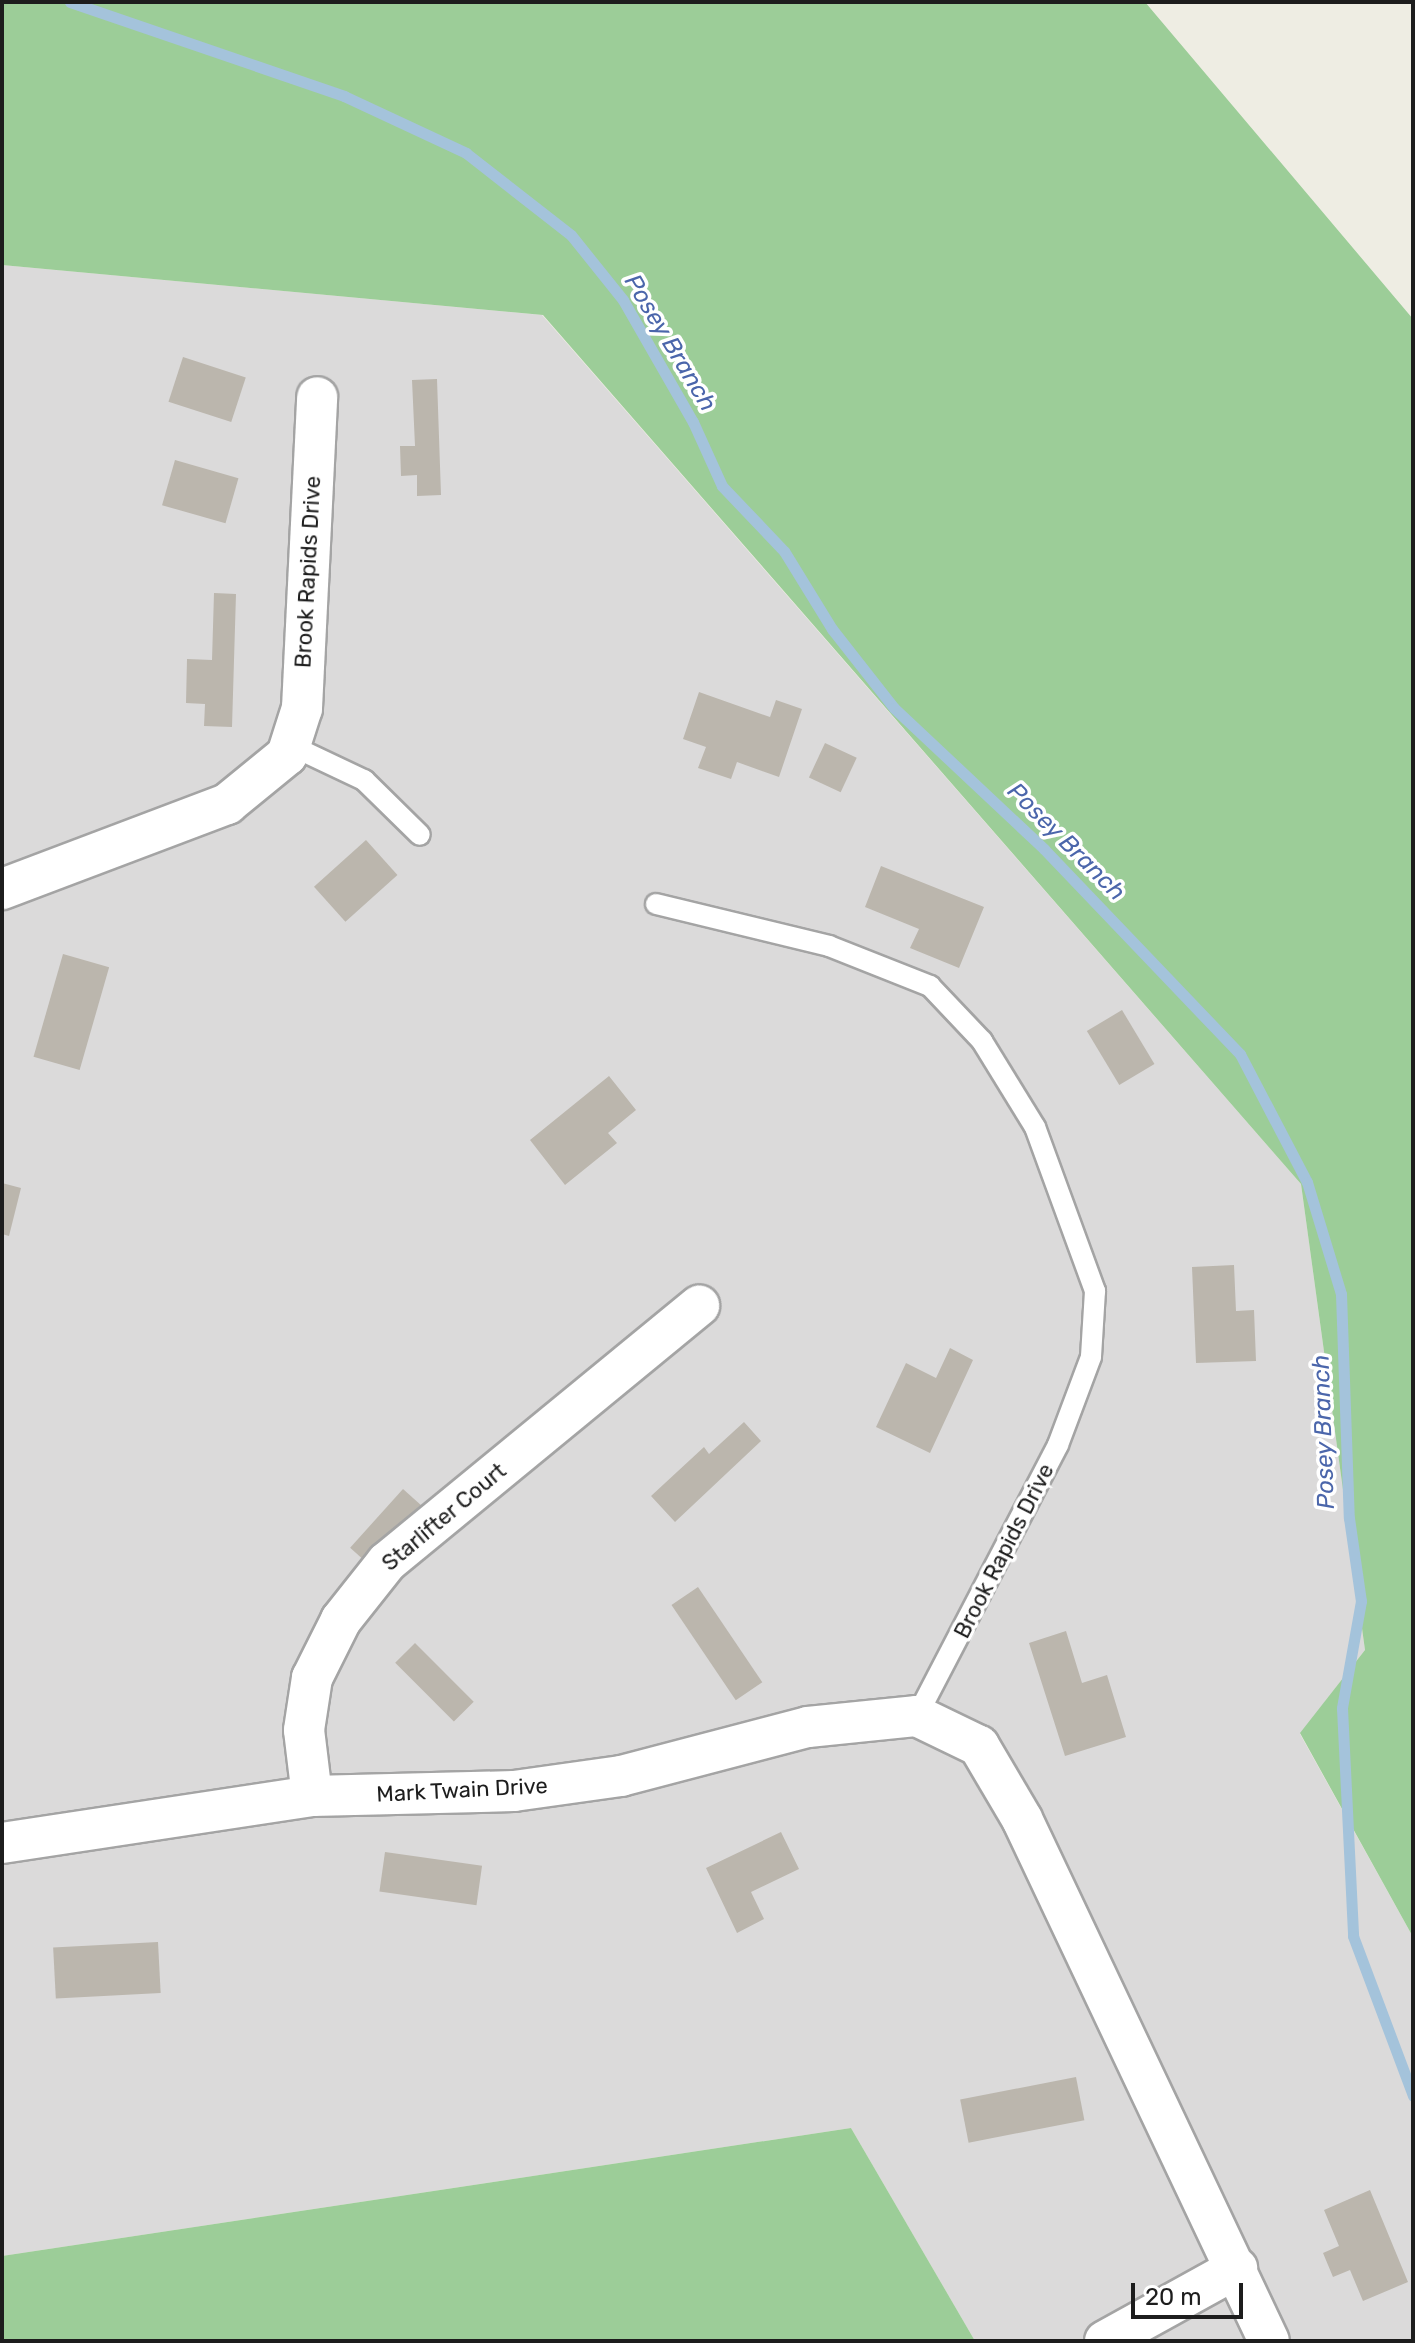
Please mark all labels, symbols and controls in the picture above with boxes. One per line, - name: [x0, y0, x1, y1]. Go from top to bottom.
- water label: Posey Branch: [618, 269, 722, 417]
- street label: Brook Rapids Drive: [290, 475, 326, 669]
- water label: Posey Branch: [1001, 777, 1131, 907]
- water label: Posey Branch: [1307, 1354, 1341, 1510]
- street label: Starlifter Court: [376, 1457, 512, 1577]
- street label: Brook Rapids Drive: [949, 1459, 1059, 1643]
- street label: Mark Twain Drive: [375, 1772, 549, 1808]
- scale bar: [1135, 2267, 1247, 2317]
- text: 20 m: [1145, 2283, 1202, 2311]

